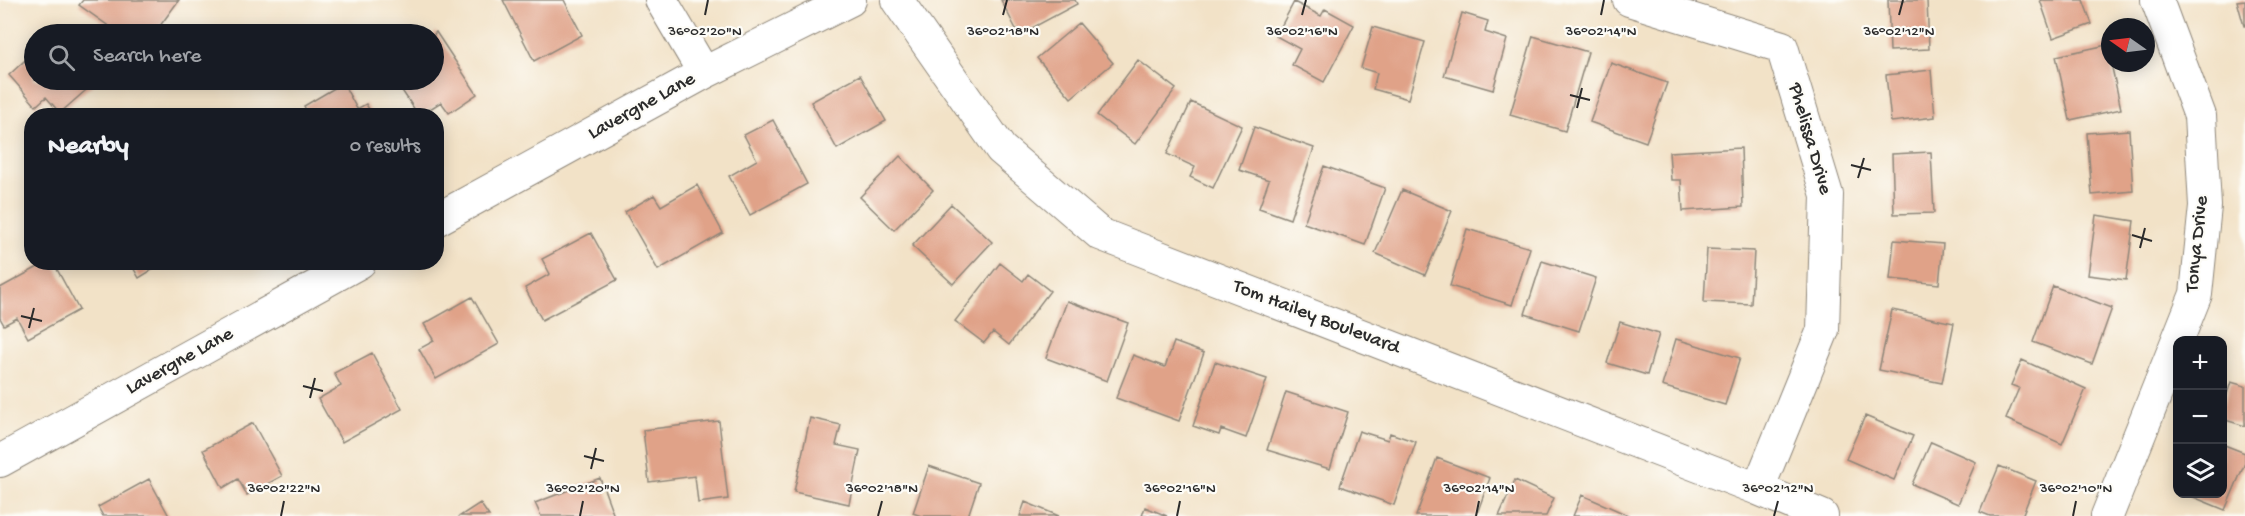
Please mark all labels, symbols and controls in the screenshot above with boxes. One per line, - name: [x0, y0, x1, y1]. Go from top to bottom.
- north arrow: [2101, 18, 2155, 72]
- text: 36°02'20"N: [667, 23, 742, 41]
- text: 36°02'18"N: [966, 23, 1039, 41]
- text: 36°02'16"N: [1265, 23, 1338, 41]
- text: 36°02'14"N: [1565, 23, 1637, 41]
- text: 36°02'12"N: [1862, 23, 1935, 41]
- search box: [24, 24, 444, 90]
- icon: search: [45, 41, 78, 74]
- text: Search here: [93, 44, 201, 70]
- street label: Lavergne Lane: [584, 68, 700, 146]
- street label: Phelissa Drive: [1782, 80, 1836, 198]
- text: Nearby: [48, 132, 129, 163]
- text: 0 results: [350, 136, 420, 159]
- street label: Tonya Drive: [2181, 194, 2215, 294]
- street label: Tom Hailey Boulevard: [1228, 275, 1405, 361]
- street label: Lavergne Lane: [122, 323, 238, 401]
- map controls: [2173, 336, 2227, 498]
- button: +: [2173, 336, 2227, 390]
- button: −: [2173, 390, 2227, 444]
- button: layers: [2173, 444, 2227, 498]
- text: 36°02'22"N: [247, 480, 320, 498]
- text: 36°02'20"N: [545, 480, 620, 498]
- text: 36°02'18"N: [845, 480, 918, 498]
- text: 36°02'16"N: [1143, 480, 1216, 498]
- text: 36°02'14"N: [1443, 480, 1515, 498]
- text: 36°02'12"N: [1741, 480, 1814, 498]
- text: 36°02'10"N: [2039, 480, 2112, 498]

